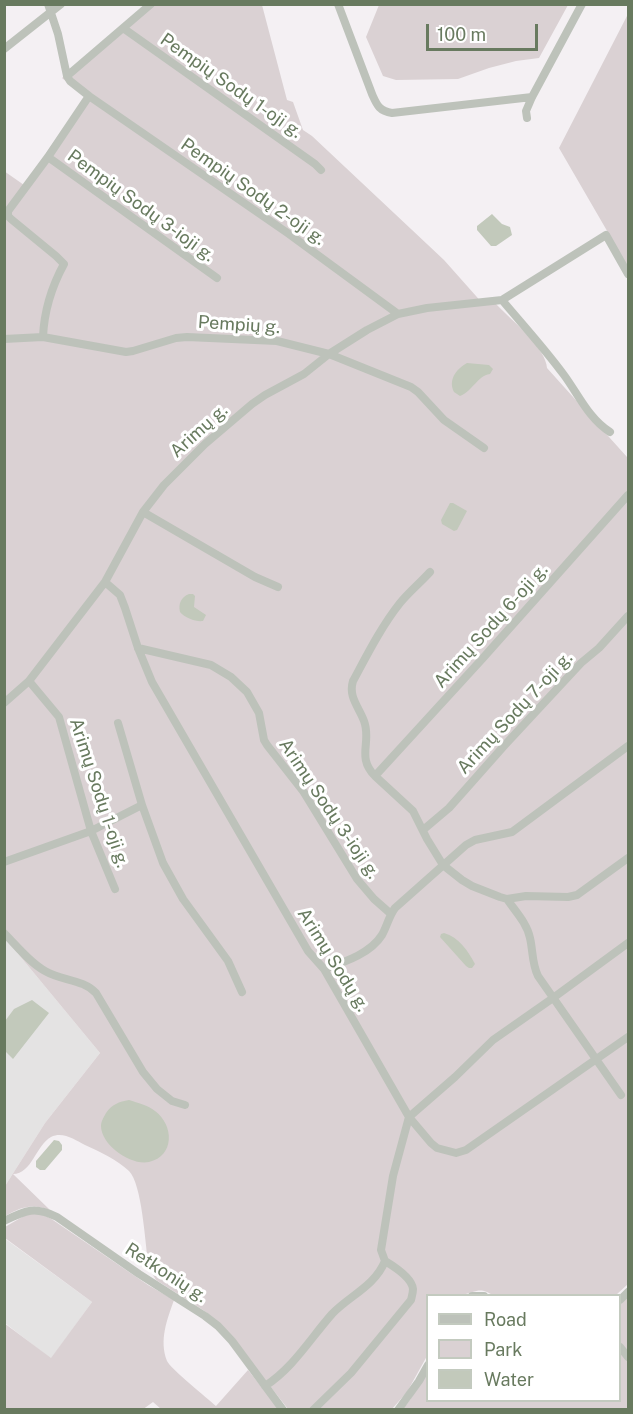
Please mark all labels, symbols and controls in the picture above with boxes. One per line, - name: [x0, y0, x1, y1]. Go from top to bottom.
- scale bar: [429, 12, 542, 50]
- text: 100 m: [437, 24, 486, 45]
- street label: Pempių Sodų 1-oji g.: [156, 29, 306, 143]
- street label: Pempių Sodų 2-oji g.: [177, 134, 329, 250]
- street label: Pempių Sodų 3-ioji g.: [63, 145, 219, 267]
- street label: Pempių g.: [197, 311, 281, 339]
- street label: Arimų g.: [166, 400, 232, 462]
- street label: Arimų Sodų 6-oji g.: [430, 559, 552, 693]
- street label: Arimų Sodų 7-oji g.: [453, 647, 577, 779]
- street label: Arimų Sodų 1-oji g.: [65, 716, 133, 870]
- street label: Arimų Sodų 3-ioji g.: [274, 735, 384, 883]
- street label: Arimų Sodų g.: [293, 904, 373, 1016]
- street label: Retkonių g.: [121, 1238, 211, 1308]
- legend: [426, 1294, 621, 1402]
- text: Road: [484, 1309, 527, 1330]
- text: Park: [484, 1339, 522, 1360]
- text: Water: [484, 1369, 534, 1390]

